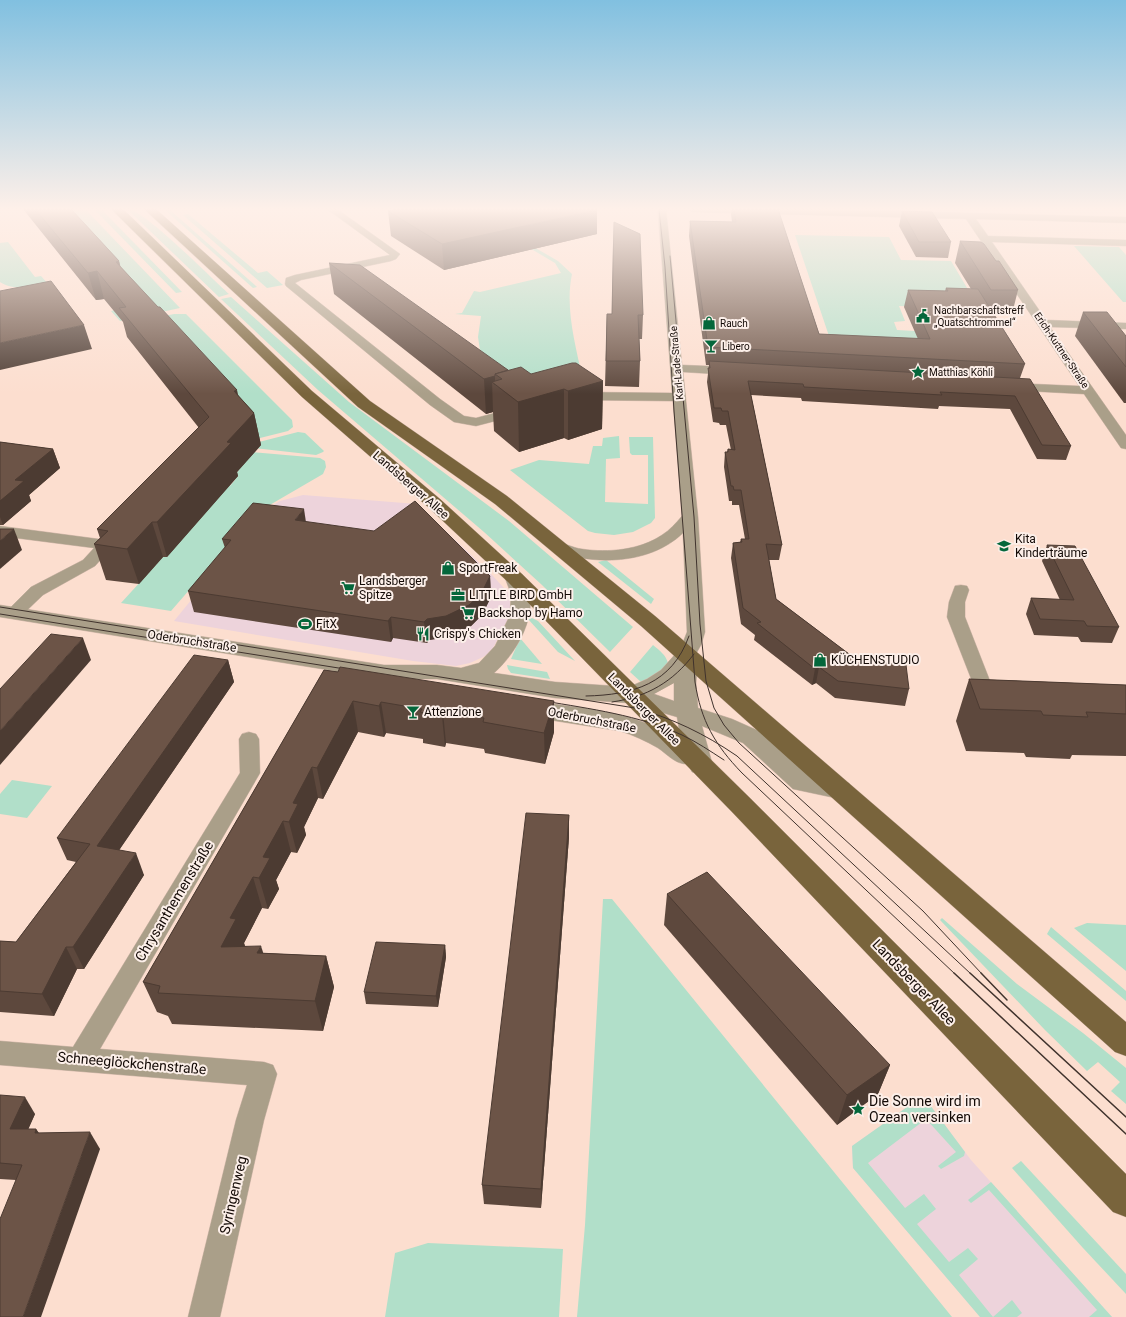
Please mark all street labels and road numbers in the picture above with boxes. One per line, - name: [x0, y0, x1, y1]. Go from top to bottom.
- street label: Erich-Kuttner-Straße: [1032, 310, 1091, 390]
- street label: Karl-Lade-Straße: [668, 326, 685, 400]
- street label: Landsberger Allee: [370, 448, 452, 522]
- street label: Oderbruchstraße: [147, 627, 237, 655]
- street label: Landsberger Allee: [605, 670, 683, 748]
- street label: Oderbruchstraße: [547, 705, 637, 735]
- street label: Chrysanthemenstraße: [132, 838, 216, 964]
- street label: Landsberger Allee: [869, 936, 959, 1028]
- street label: Schneeglöckchenstraße: [57, 1049, 207, 1077]
- street label: Syringenweg: [216, 1154, 250, 1236]

